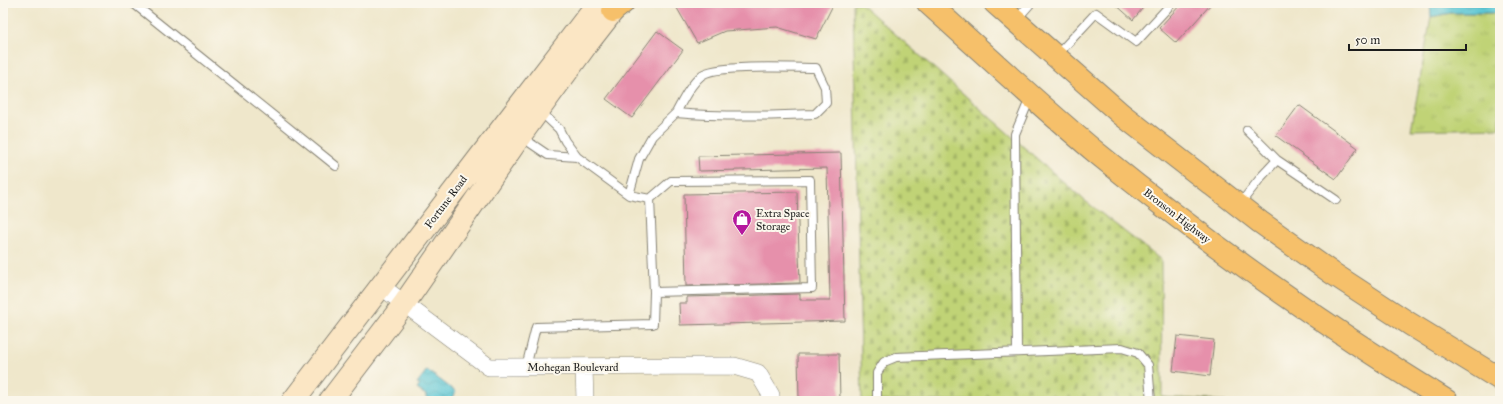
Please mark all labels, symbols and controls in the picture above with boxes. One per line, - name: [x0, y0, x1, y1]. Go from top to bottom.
- scale bar: [1349, 26, 1466, 52]
- text: 50 m: [1355, 33, 1380, 47]
- street label: Fortune Road: [422, 173, 470, 231]
- street label: Bronson Highway: [1141, 186, 1214, 247]
- place label: Extra Space Storage: [756, 207, 810, 233]
- shop icon: Extra Space Storage: [731, 208, 753, 236]
- street label: Mohegan Boulevard: [527, 361, 619, 374]

